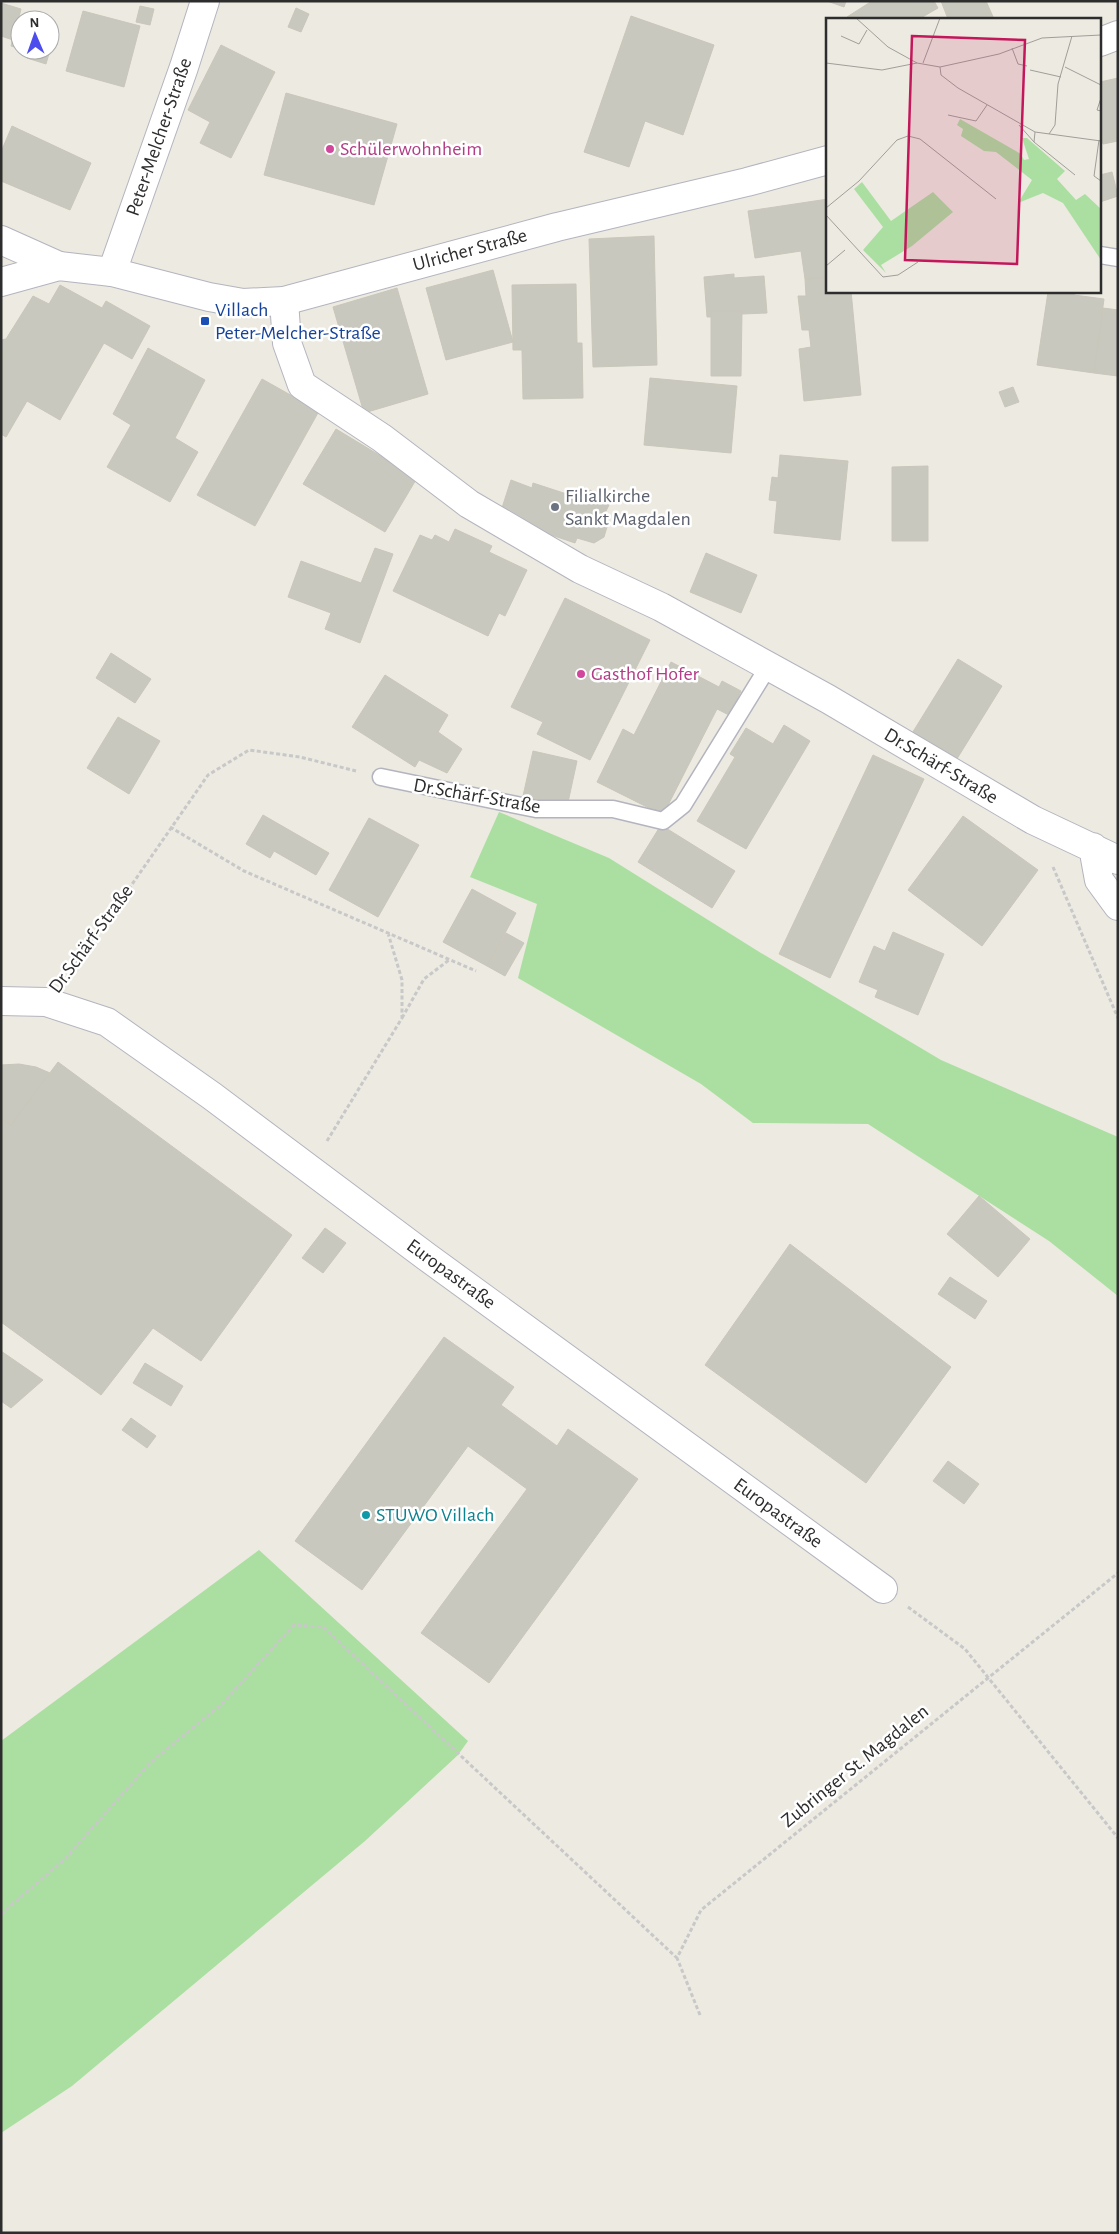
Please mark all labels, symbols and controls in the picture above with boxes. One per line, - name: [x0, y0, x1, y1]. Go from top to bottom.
- north arrow: [10, 10, 60, 60]
- text: N: [29, 16, 40, 30]
- inset map: [826, 18, 1102, 292]
- street label: Peter-Melcher-Straße: [123, 55, 195, 219]
- place label: Schülerwohnheim: [340, 139, 482, 159]
- marker: Schülerwohnheim: [324, 143, 336, 155]
- street label: Ulricher Straße: [411, 225, 529, 275]
- place label: Villach Peter-Melcher-Straße: [215, 300, 381, 343]
- marker: Villach Peter-Melcher-Straße: [199, 315, 211, 327]
- place label: Filialkirche Sankt Magdalen: [565, 486, 691, 529]
- marker: Filialkirche Sankt Magdalen: [549, 501, 561, 513]
- place label: Gasthof Hofer: [591, 664, 700, 684]
- marker: Gasthof Hofer: [575, 668, 587, 680]
- street label: Dr.Schärf-Straße: [881, 724, 1001, 808]
- street label: Dr.Schärf-Straße: [412, 775, 542, 817]
- street label: Dr.Schärf-Straße: [45, 881, 137, 997]
- street label: Europastraße: [403, 1235, 499, 1313]
- street label: Europastraße: [730, 1474, 826, 1552]
- place label: STUWO Villach: [376, 1505, 494, 1525]
- marker: STUWO Villach: [360, 1509, 372, 1521]
- street label: Zubringer St. Magdalen: [778, 1701, 932, 1831]

